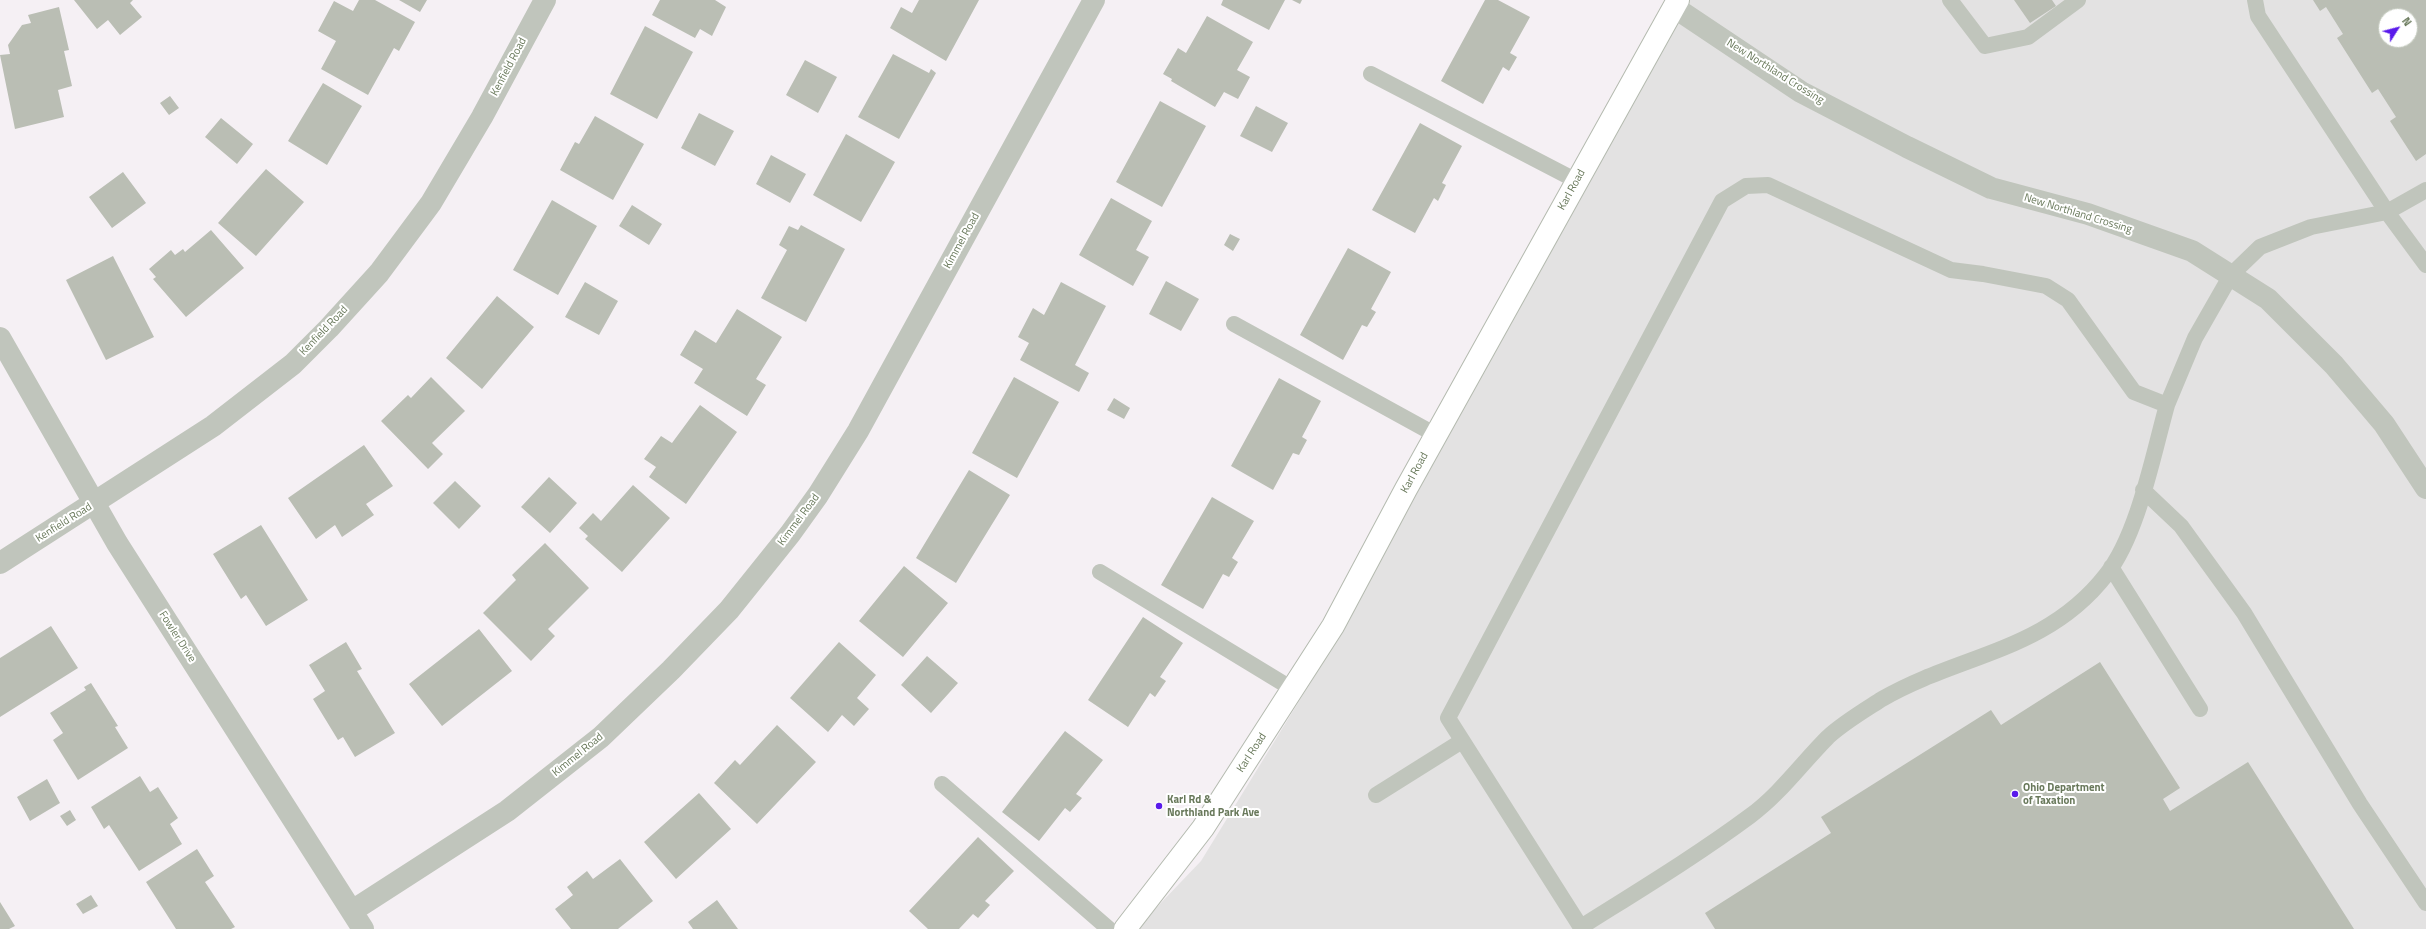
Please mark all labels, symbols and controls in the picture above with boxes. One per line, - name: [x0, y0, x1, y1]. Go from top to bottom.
- north arrow: [2378, 8, 2418, 48]
- text: N: [2398, 14, 2416, 29]
- street label: Kenfield Road: [488, 36, 530, 98]
- street label: New Northland Crossing: [1724, 37, 1826, 107]
- street label: Karl Road: [1555, 167, 1589, 213]
- street label: New Northland Crossing: [2022, 191, 2134, 237]
- street label: Kimmel Road: [941, 211, 983, 271]
- street label: Kenfield Road: [297, 303, 351, 359]
- street label: Karl Road: [1398, 450, 1432, 496]
- street label: Kimmel Road: [775, 492, 823, 548]
- street label: Kenfield Road: [33, 501, 95, 545]
- street label: Fowler Drive: [156, 609, 198, 665]
- street label: Kimmel Road: [550, 731, 606, 779]
- street label: Karl Road: [1234, 731, 1270, 775]
- place label: Ohio Department of Taxation: [2023, 781, 2105, 807]
- marker: Ohio Department of Taxation: [2010, 789, 2020, 799]
- place label: Karl Rd & Northland Park Ave: [1167, 793, 1259, 819]
- marker: Karl Rd & Northland Park Ave: [1154, 801, 1164, 811]

